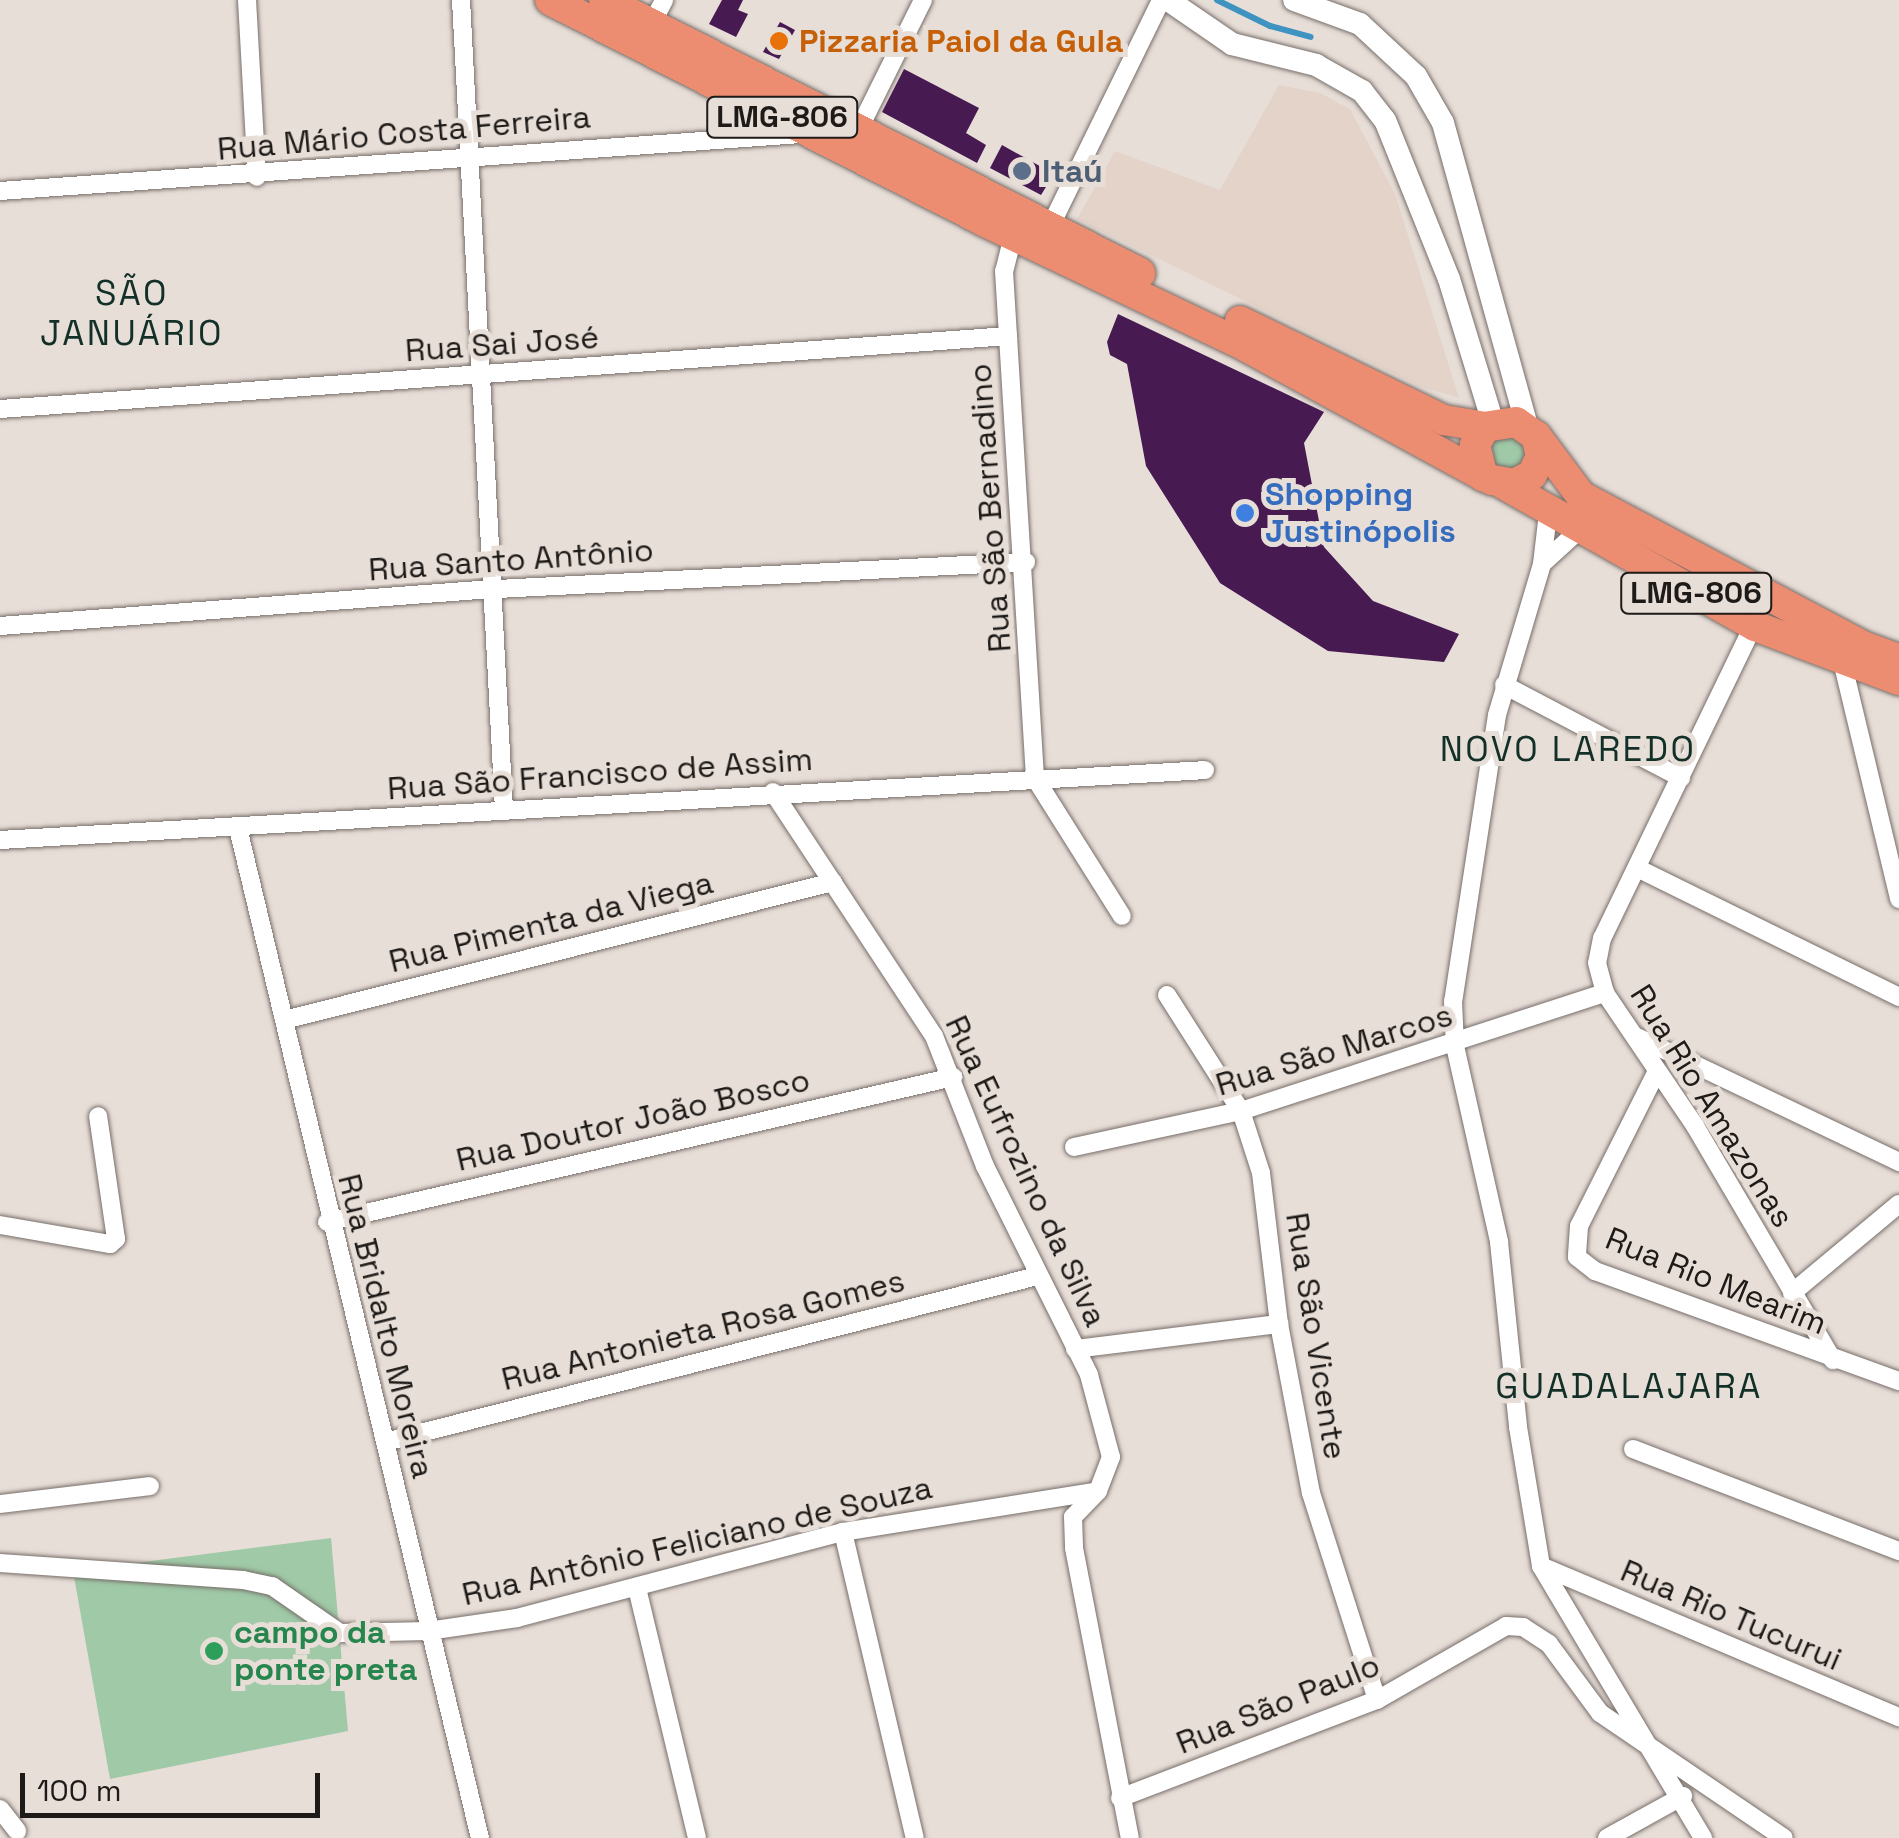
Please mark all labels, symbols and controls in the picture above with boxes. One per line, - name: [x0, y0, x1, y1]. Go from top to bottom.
- place label: Pizzaria Paiol da Gula: [799, 22, 1123, 60]
- marker: Pizzaria Paiol da Gula: [768, 30, 790, 52]
- road number: LMG-806: [704, 92, 860, 142]
- street label: Rua Mário Costa Ferreira: [216, 98, 592, 168]
- place label: Itaú: [1042, 152, 1103, 190]
- marker: Itaú: [1011, 160, 1033, 182]
- district label: SÃO JANUÁRIO: [40, 272, 224, 354]
- street label: Rua Sai José: [404, 318, 600, 370]
- street label: Rua São Bernadino: [961, 362, 1019, 654]
- place label: Shopping Justinópolis: [1265, 476, 1456, 551]
- marker: Shopping Justinópolis: [1234, 502, 1256, 524]
- street label: Rua Santo Antônio: [367, 531, 655, 589]
- road number: LMG-806: [1618, 568, 1774, 618]
- district label: NOVO LAREDO: [1440, 728, 1696, 770]
- street label: Rua São Francisco de Assim: [386, 740, 814, 808]
- street label: Rua Pimenta da Viega: [385, 863, 717, 981]
- street label: Rua Rio Amazonas: [1622, 977, 1802, 1235]
- street label: Rua São Marcos: [1211, 996, 1457, 1104]
- street label: Rua Eufrozino da Silva: [937, 1009, 1115, 1333]
- street label: Rua Doutor João Bosco: [452, 1061, 814, 1179]
- street label: Rua Bridalto Moreira: [330, 1170, 442, 1482]
- street label: Rua São Vicente: [1277, 1210, 1355, 1462]
- street label: Rua Rio Mearim: [1600, 1219, 1832, 1343]
- street label: Rua Antonieta Rosa Gomes: [497, 1261, 909, 1399]
- district label: GUADALAJARA: [1495, 1365, 1763, 1407]
- street label: Rua Antônio Feliciano de Souza: [458, 1468, 936, 1614]
- street label: Rua Rio Tucurui: [1615, 1551, 1847, 1679]
- place label: campo da ponte preta: [234, 1614, 417, 1689]
- marker: campo da ponte preta: [203, 1640, 225, 1662]
- street label: Rua São Paulo: [1171, 1646, 1385, 1762]
- scale bar: [25, 1753, 325, 1815]
- text: 100 m: [37, 1771, 122, 1810]

